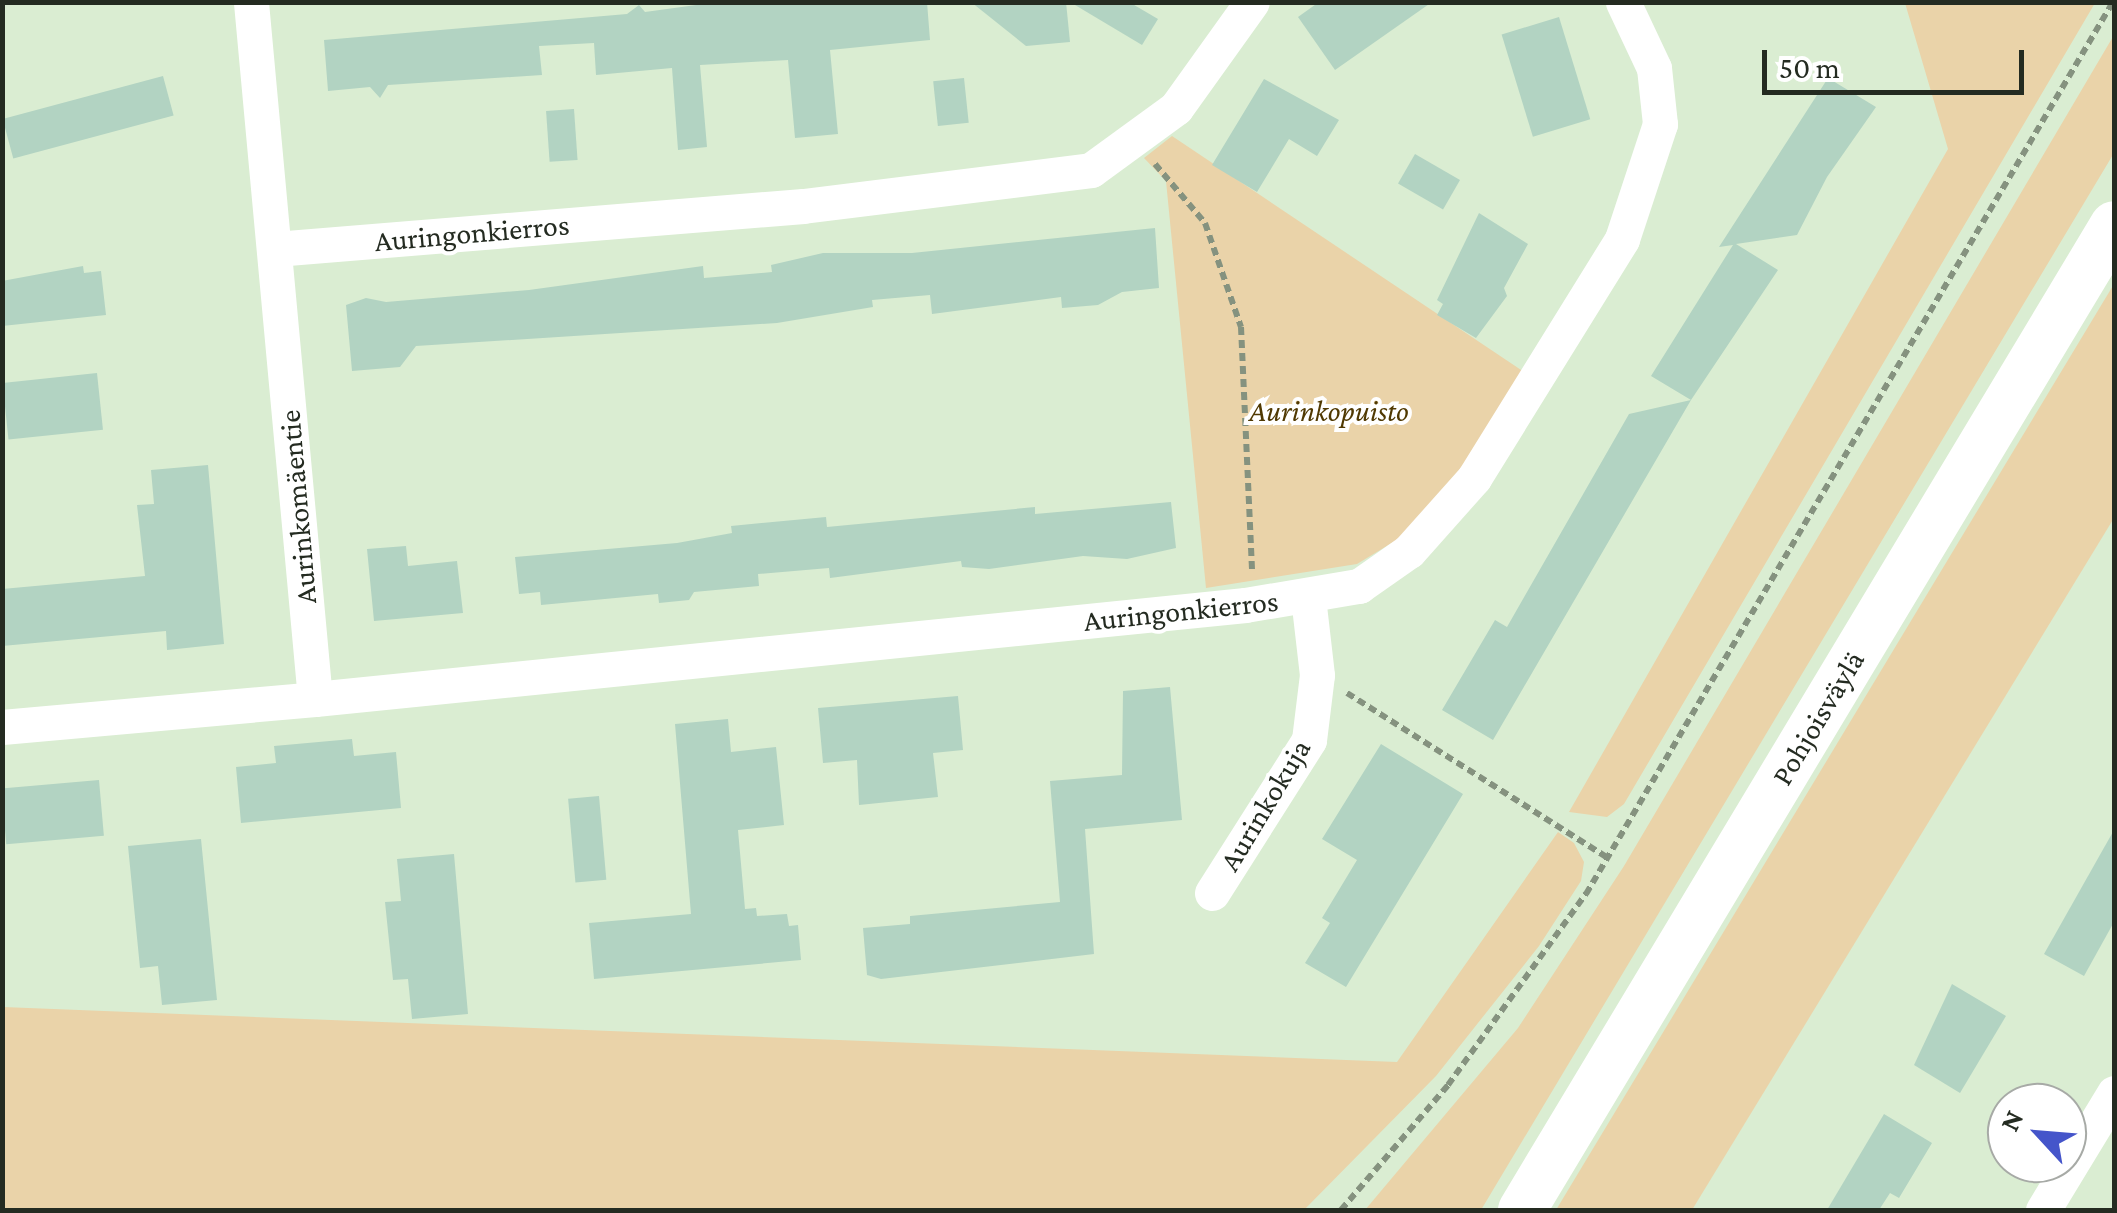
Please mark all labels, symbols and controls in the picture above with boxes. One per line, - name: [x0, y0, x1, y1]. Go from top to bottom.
- scale bar: [1767, 30, 2030, 92]
- text: 50 m: [1779, 51, 1840, 84]
- street label: Auringonkierros: [373, 207, 571, 259]
- park label: Aurinkopuisto: [1249, 393, 1409, 429]
- street label: Aurinkomäentie: [272, 409, 324, 605]
- street label: Auringonkierros: [1082, 583, 1280, 639]
- street label: Pohjoisväylä: [1764, 644, 1872, 792]
- street label: Aurinkokuja: [1212, 732, 1318, 878]
- north arrow: [1987, 1083, 2087, 1183]
- text: N: [1993, 1105, 2030, 1136]

